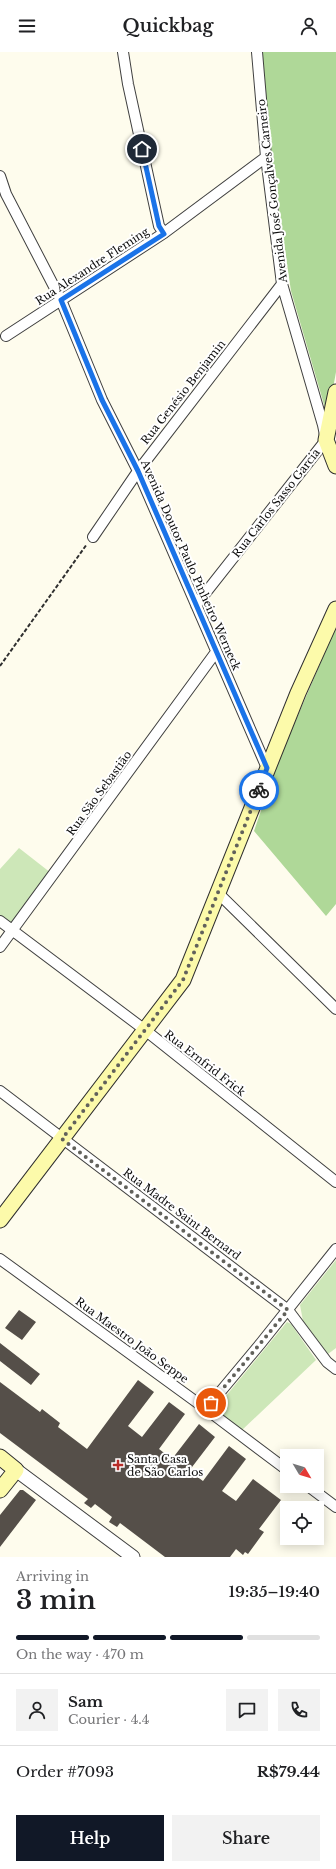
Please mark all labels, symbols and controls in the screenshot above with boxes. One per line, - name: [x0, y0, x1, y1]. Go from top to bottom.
- icon: menu: [16, 15, 38, 37]
- text: Quickbag: [123, 15, 213, 37]
- icon: person: [298, 15, 320, 37]
- street label: Avenida José Gonçalves Carneiro: [254, 98, 290, 285]
- pin: [125, 132, 159, 166]
- icon: home: [131, 138, 153, 160]
- street label: Rua Alexandre Fleming: [33, 224, 152, 308]
- street label: Rua Genésio Benjamin: [138, 337, 228, 447]
- street label: Rua Carlos Sasso Garcia: [229, 445, 323, 560]
- street label: Avenida Doutor Paulo Pinheiro Werneck: [138, 457, 244, 673]
- street label: Rua São Sebastião: [63, 748, 135, 838]
- courier: [239, 770, 279, 810]
- icon: bike: [248, 779, 270, 801]
- street label: Rua Ernfrid Frick: [162, 1027, 248, 1099]
- street label: Rua Madre Saint Bernard: [121, 1165, 244, 1263]
- street label: Rua Maestro João Seppe: [73, 1294, 191, 1386]
- pin: [194, 1386, 228, 1420]
- icon: bag: [200, 1392, 222, 1414]
- north arrow: [280, 1449, 324, 1493]
- map controls: [280, 1449, 324, 1545]
- place label: Santa Casa de São Carlos: [127, 1452, 203, 1479]
- marker: Santa Casa de São Carlos: [112, 1459, 124, 1471]
- button: locate: [280, 1501, 324, 1545]
- text: Arriving in: [16, 1568, 89, 1585]
- text: 19:35–19:40: [229, 1582, 320, 1601]
- text: 3 min: [16, 1584, 96, 1616]
- text: On the way · 470 m: [16, 1646, 144, 1663]
- button: person: [16, 1689, 58, 1731]
- button: chat: [226, 1689, 268, 1731]
- button: phone: [278, 1689, 320, 1731]
- text: Sam: [68, 1692, 103, 1711]
- text: Courier · 4.4: [68, 1711, 149, 1728]
- text: Order #7093: [16, 1762, 114, 1781]
- text: R$79.44: [257, 1762, 320, 1781]
- button: Help: [16, 1815, 164, 1861]
- button: Share: [172, 1815, 320, 1861]

